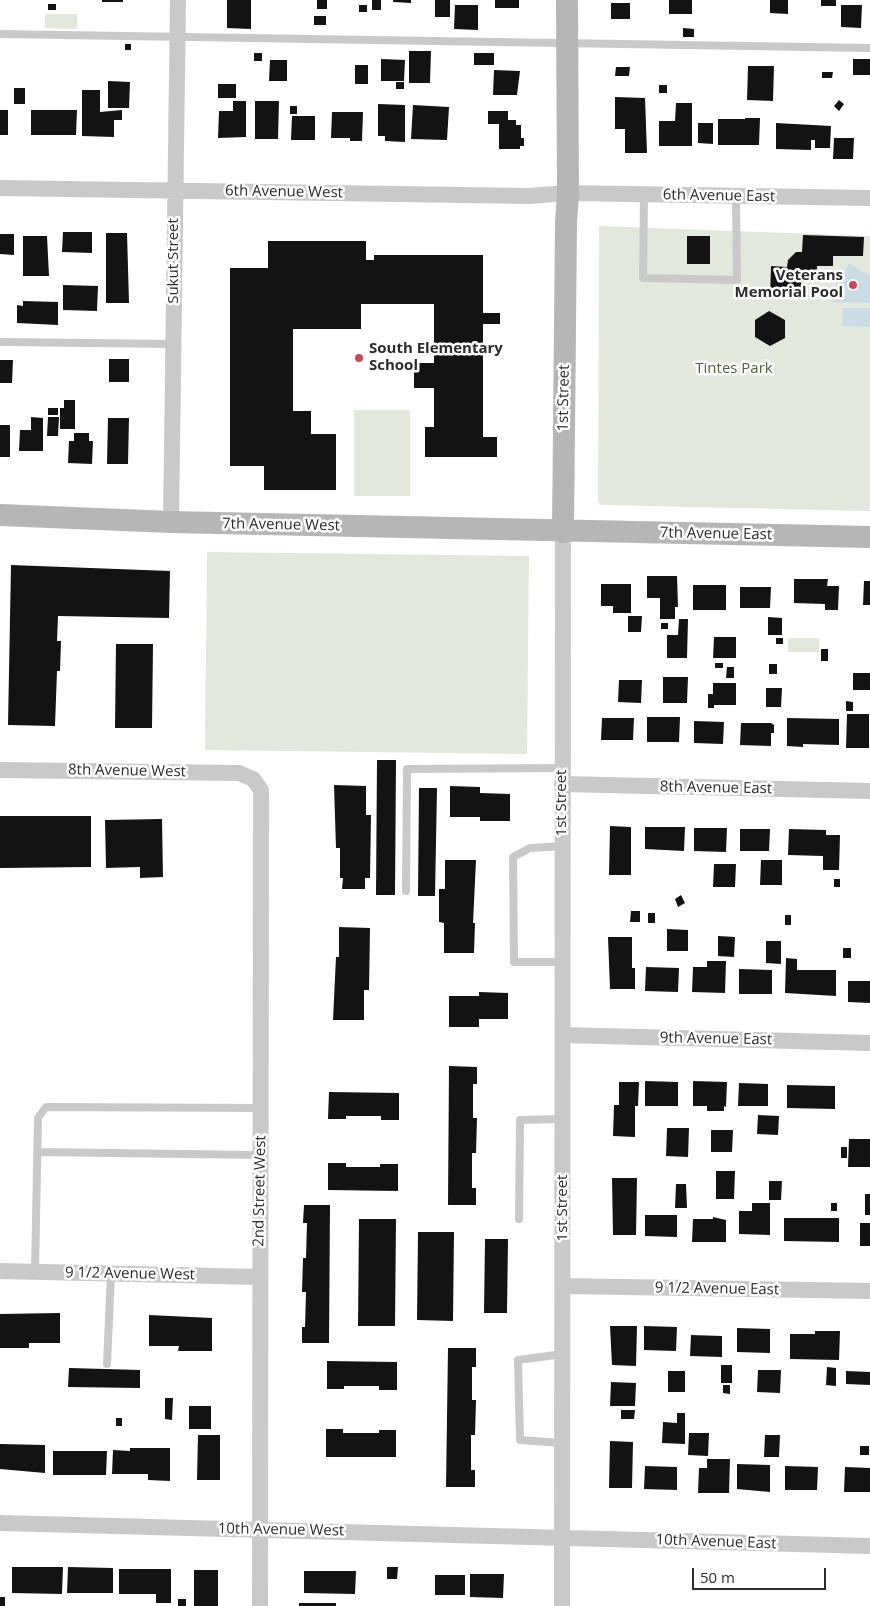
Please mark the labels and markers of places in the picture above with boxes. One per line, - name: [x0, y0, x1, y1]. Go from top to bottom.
- place label: Veterans Memorial Pool: [734, 267, 843, 302]
- marker: Veterans Memorial Pool: [847, 279, 859, 291]
- place label: South Elementary School: [369, 340, 503, 375]
- marker: South Elementary School: [353, 352, 365, 364]

